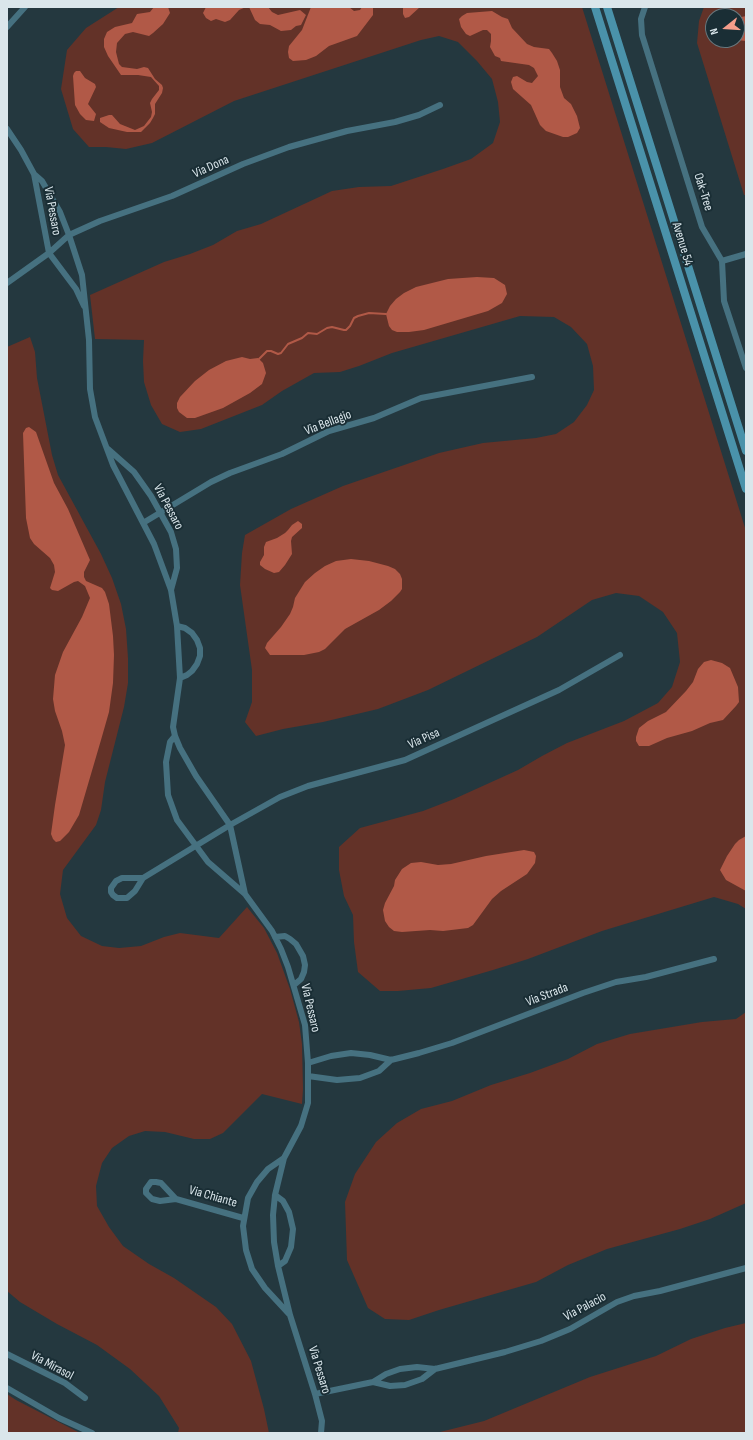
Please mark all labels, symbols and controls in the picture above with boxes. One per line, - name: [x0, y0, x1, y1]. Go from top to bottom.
- north arrow: [705, 8, 745, 48]
- text: N: [707, 27, 721, 36]
- street label: Via Dona: [191, 152, 231, 182]
- street label: Oak-Tree: [690, 171, 716, 213]
- street label: Via Pessaro: [40, 185, 64, 237]
- street label: Avenue 54: [668, 220, 696, 268]
- street label: Via Bellagio: [302, 407, 354, 439]
- street label: Via Pessaro: [150, 482, 186, 532]
- street label: Via Pisa: [406, 725, 442, 753]
- street label: Via Strada: [524, 980, 570, 1010]
- street label: Via Pessaro: [297, 982, 323, 1034]
- street label: Via Chiante: [187, 1183, 239, 1211]
- street label: Via Palacio: [561, 1289, 609, 1325]
- street label: Via Pessaro: [304, 1344, 334, 1396]
- street label: Via Mirasol: [28, 1348, 76, 1384]

